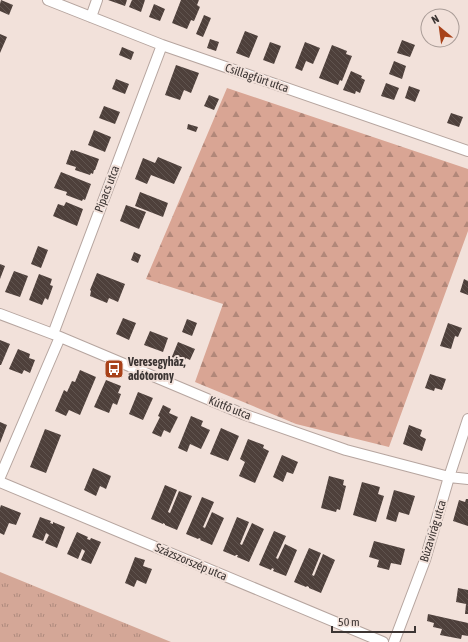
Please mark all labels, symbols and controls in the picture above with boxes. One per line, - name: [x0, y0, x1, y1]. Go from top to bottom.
- north arrow: [420, 8, 460, 48]
- text: N: [429, 12, 441, 26]
- street label: Csillagfürt utca: [223, 61, 291, 95]
- street label: Pipacs utca: [92, 164, 122, 214]
- place label: Veresegyház, adótorony: [127, 355, 186, 383]
- bus stop icon: Veresegyház, adótorony: [103, 358, 125, 380]
- street label: Kútfő utca: [207, 393, 253, 423]
- street label: Búzavirág utca: [417, 498, 449, 564]
- street label: Százszorszép utca: [153, 540, 229, 584]
- scale bar: [332, 608, 415, 634]
- text: 50 m: [338, 615, 360, 629]

